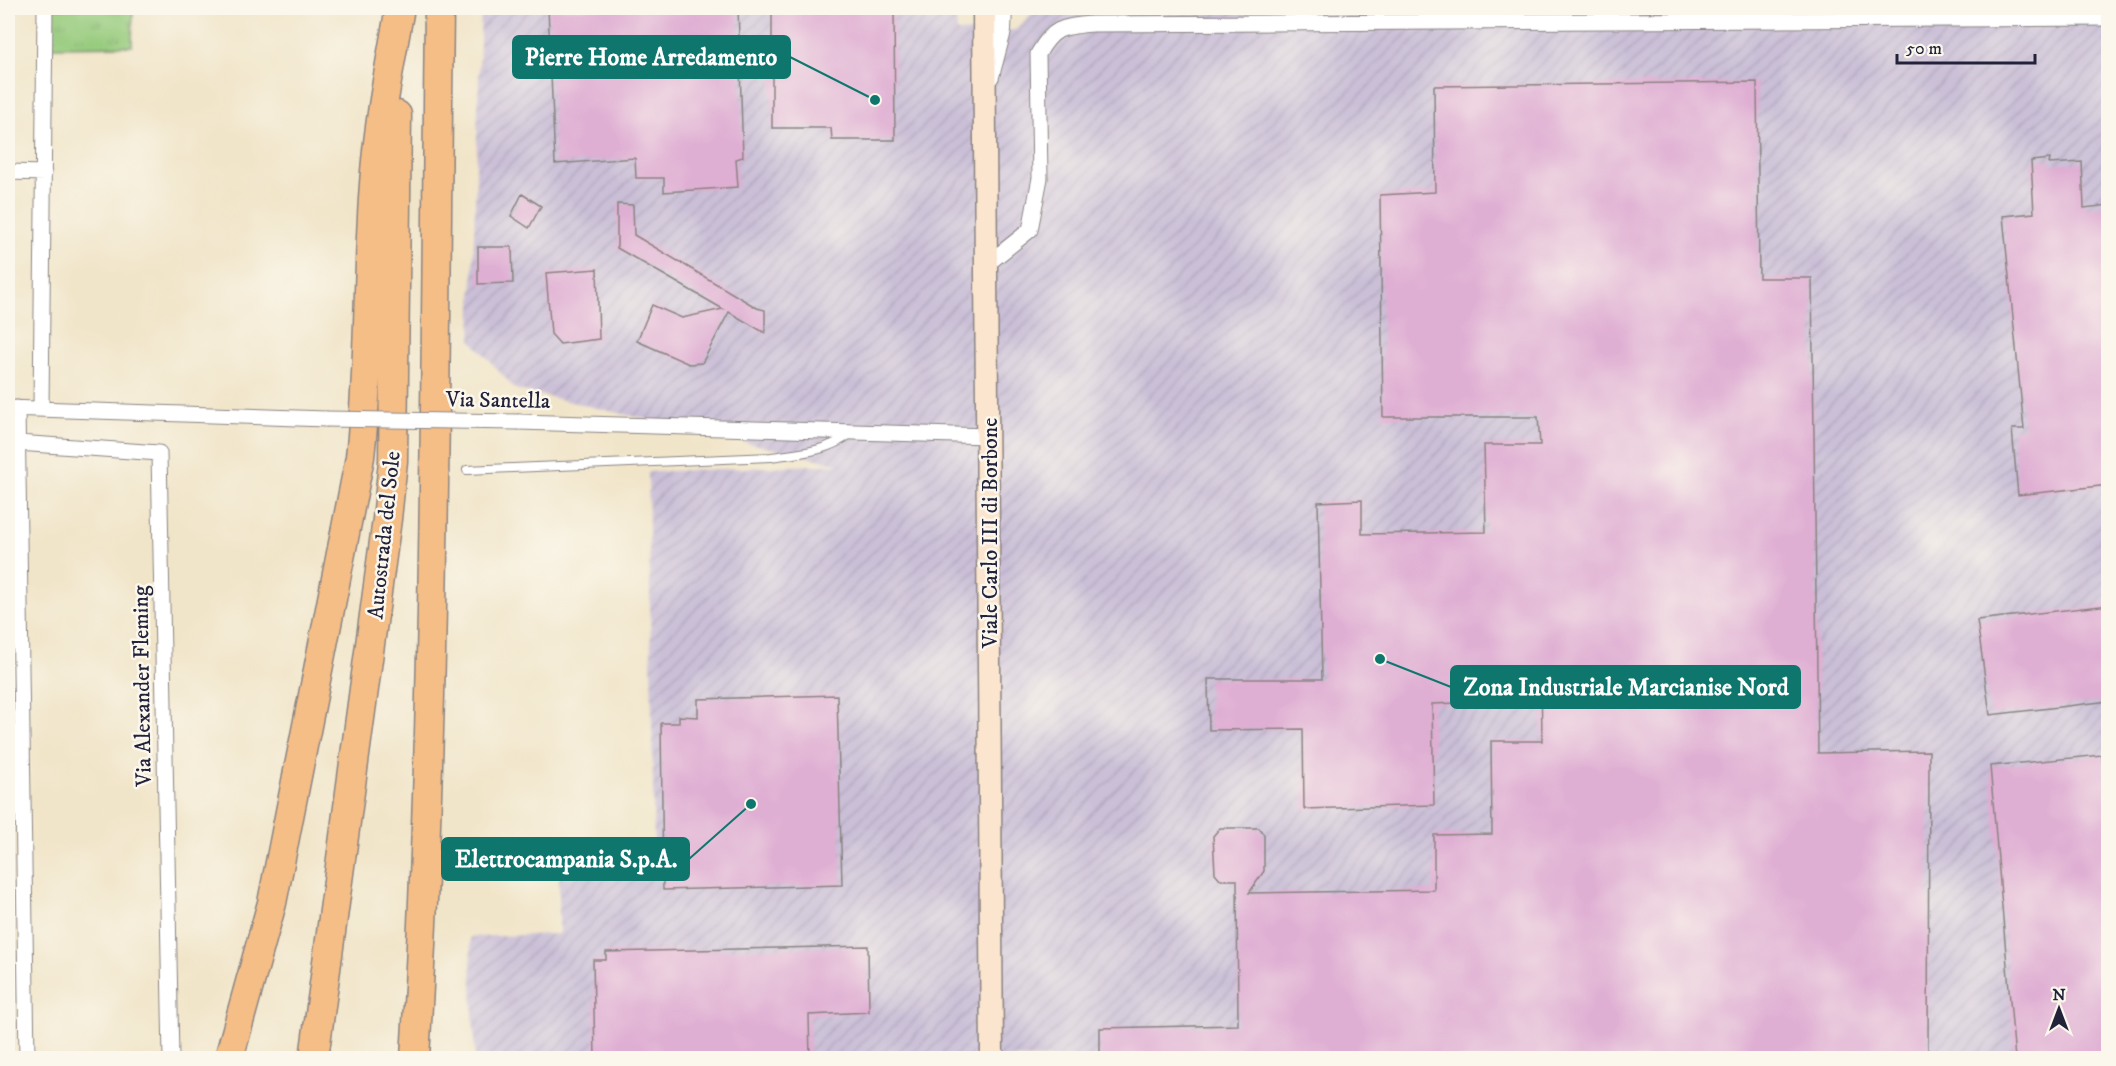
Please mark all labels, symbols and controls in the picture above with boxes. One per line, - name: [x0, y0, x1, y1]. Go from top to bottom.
- scale bar: [1897, 27, 2035, 65]
- callout: Pierre Home Arredamento: [513, 36, 790, 78]
- text: 50 m: [1906, 38, 1942, 60]
- text: Pierre Home Arredamento: [525, 43, 778, 73]
- street label: Via Santella: [445, 386, 551, 415]
- street label: Viale Carlo III di Borbone: [977, 418, 1004, 649]
- street label: Autostrada del Sole: [362, 450, 407, 620]
- street label: Via Alexander Fleming: [127, 585, 158, 788]
- callout: Zona Industriale Marcianise Nord: [1451, 666, 1800, 708]
- text: Zona Industriale Marcianise Nord: [1463, 673, 1790, 703]
- callout: Elettrocampania S.p.A.: [442, 838, 689, 880]
- text: Elettrocampania S.p.A.: [455, 845, 678, 875]
- north arrow: [2029, 979, 2089, 1039]
- text: N: [2052, 985, 2066, 1005]

